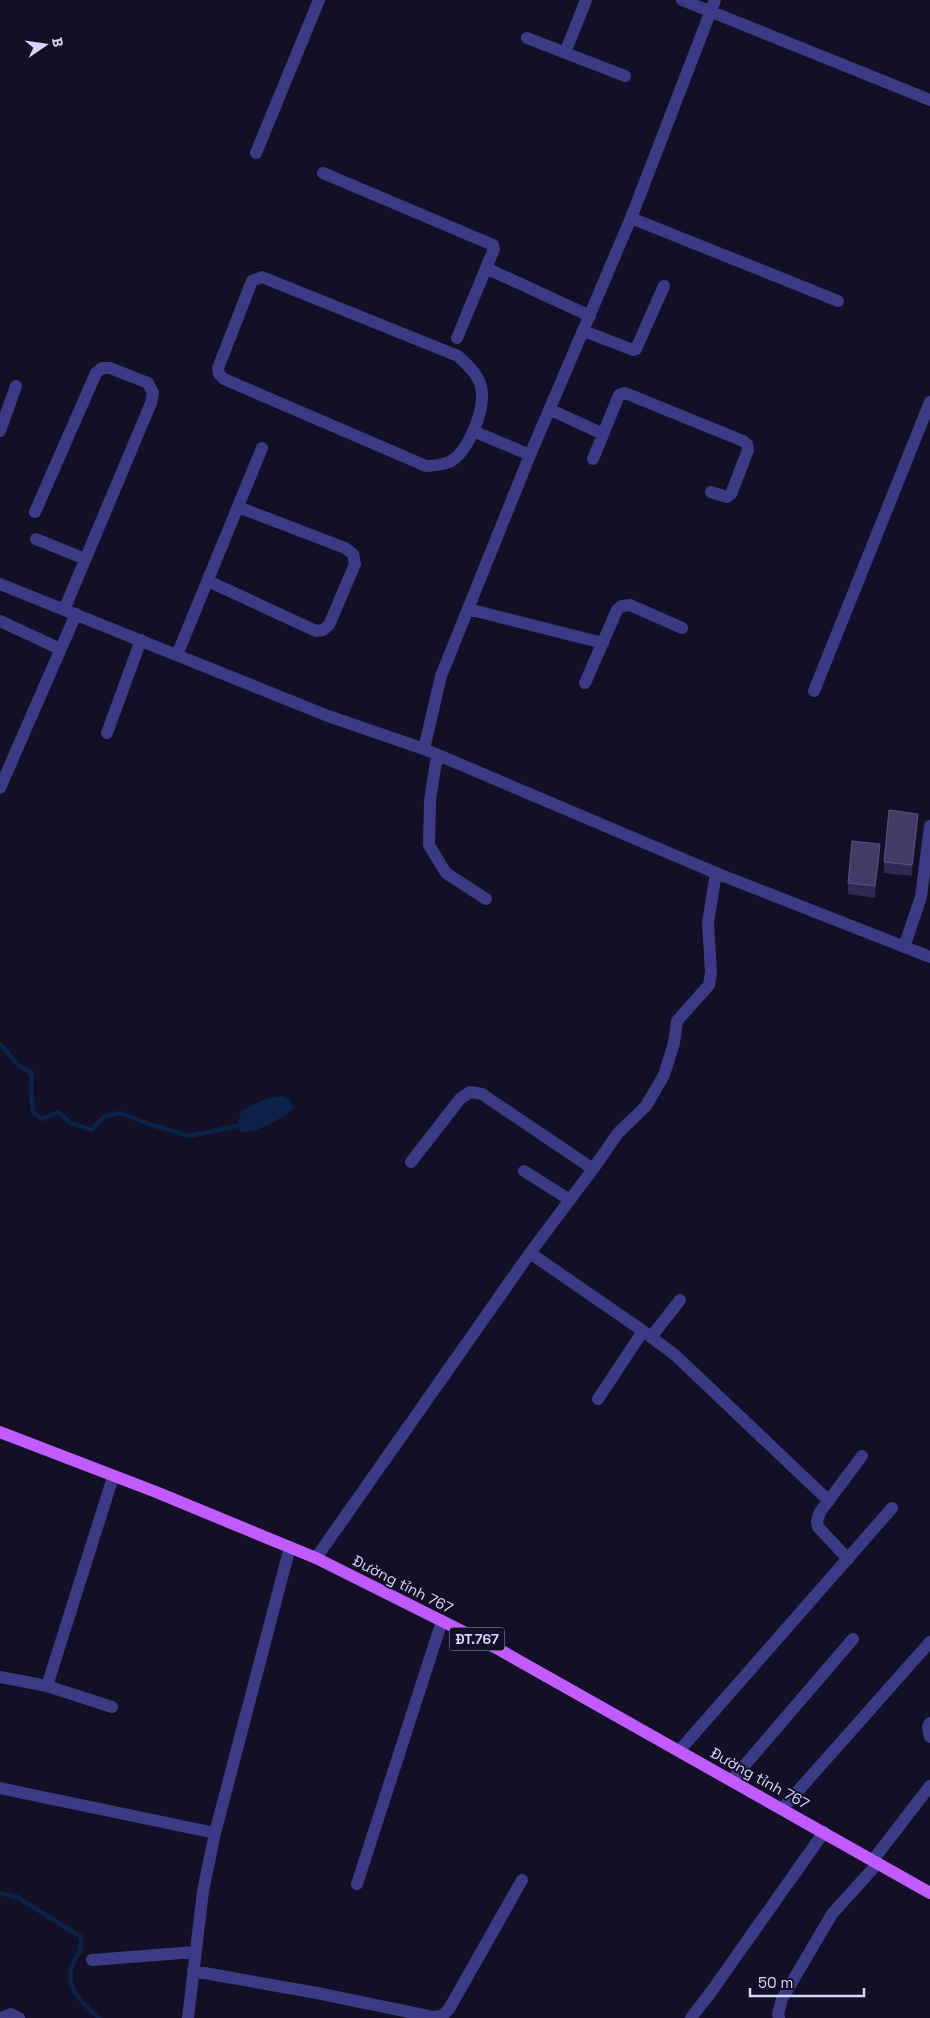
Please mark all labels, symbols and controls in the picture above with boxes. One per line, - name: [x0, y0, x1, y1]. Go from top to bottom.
- north arrow: [20, 20, 70, 70]
- text: B: [48, 36, 67, 49]
- street label: Đường tỉnh 767: [350, 1551, 456, 1617]
- road number: ĐT.767: [450, 1628, 504, 1650]
- street label: Đường tỉnh 767: [707, 1743, 813, 1813]
- scale bar: [750, 1966, 864, 1998]
- text: 50 m: [758, 1973, 793, 1992]

